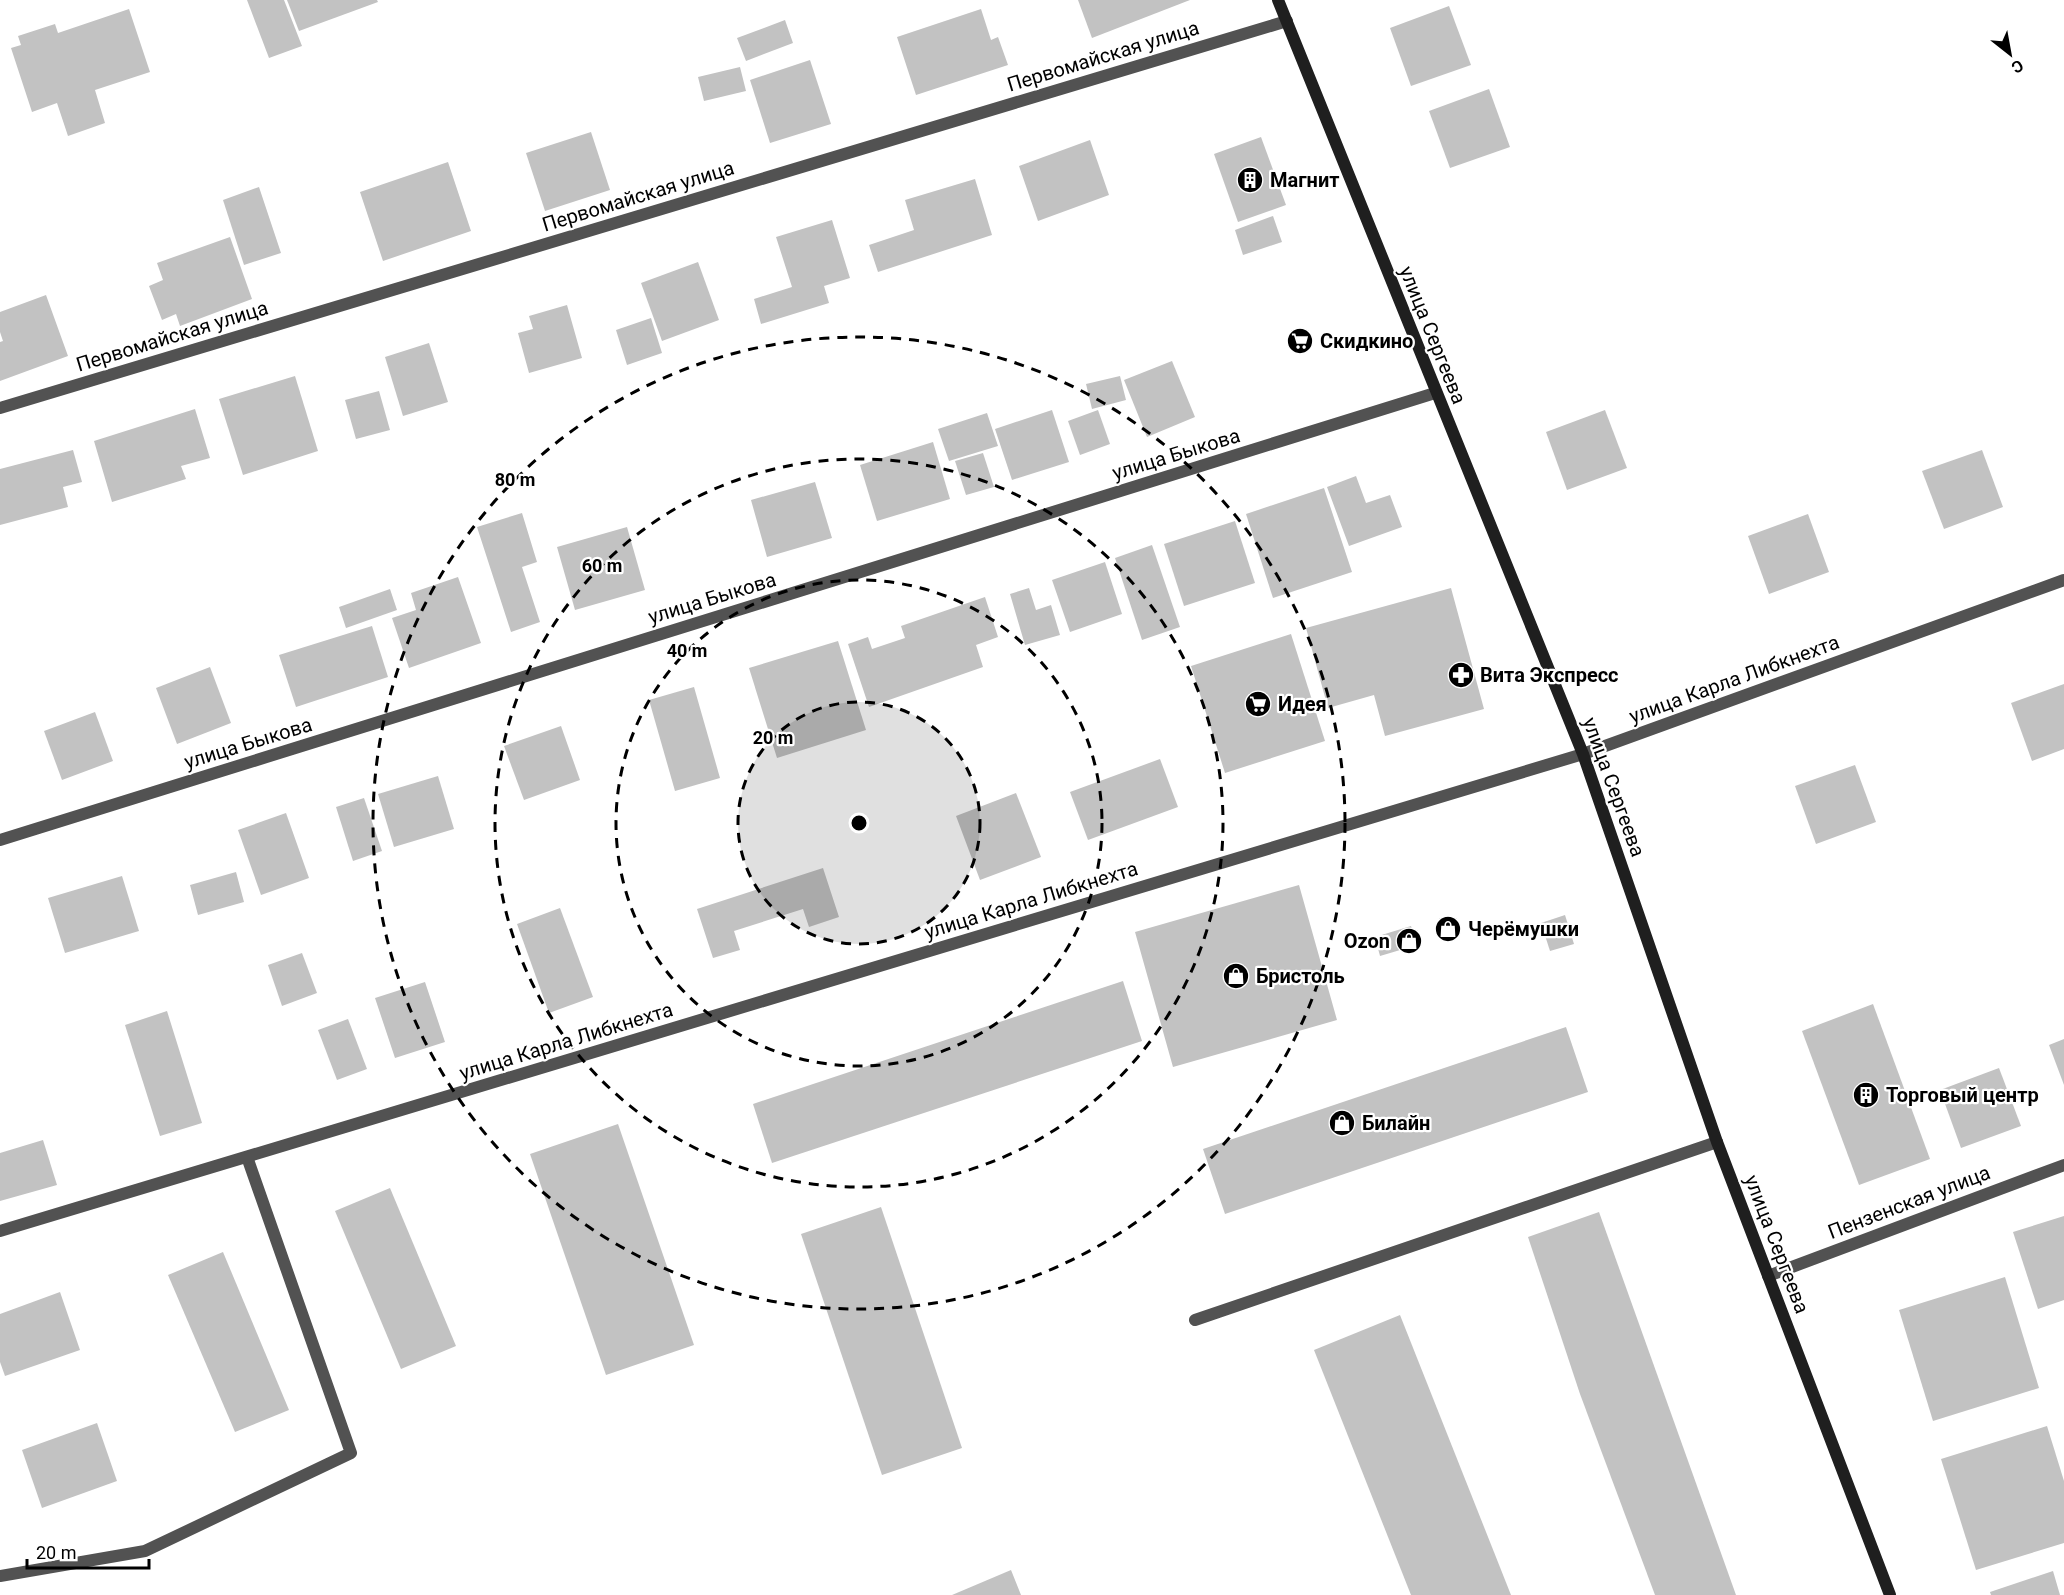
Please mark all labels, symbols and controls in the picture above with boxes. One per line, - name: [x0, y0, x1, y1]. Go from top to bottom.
- street label: Первомайская улица: [1004, 15, 1202, 97]
- north arrow: [1980, 24, 2040, 84]
- text: С: [2008, 56, 2027, 77]
- street label: Первомайская улица: [539, 155, 737, 237]
- building icon: Магнит: [1235, 165, 1265, 195]
- place label: Магнит: [1270, 168, 1339, 192]
- street label: улица Сергеева: [1394, 263, 1472, 407]
- street label: Первомайская улица: [73, 295, 271, 377]
- supermarket icon: Скидкино: [1285, 326, 1315, 356]
- place label: Скидкино: [1320, 329, 1413, 353]
- street label: улица Быкова: [1109, 423, 1243, 485]
- text: 80 m: [495, 469, 535, 490]
- text: 60 m: [582, 555, 622, 576]
- street label: улица Быкова: [645, 567, 779, 629]
- street label: улица Карла Либкнехта: [1626, 630, 1842, 728]
- text: 40 m: [667, 640, 707, 661]
- pharmacy icon: Вита Экспресс: [1446, 660, 1476, 690]
- place label: Вита Экспресс: [1480, 663, 1619, 687]
- supermarket icon: Идея: [1243, 689, 1273, 719]
- place label: Идея: [1278, 692, 1327, 716]
- street label: улица Быкова: [181, 712, 315, 774]
- street label: улица Сергеева: [1578, 714, 1650, 860]
- text: 20 m: [753, 727, 793, 748]
- centre of rings: [849, 813, 869, 833]
- street label: улица Карла Либкнехта: [921, 856, 1141, 944]
- shop icon: Черёмушки: [1433, 914, 1463, 944]
- place label: Черёмушки: [1468, 917, 1579, 941]
- shop icon: Ozon: [1394, 926, 1424, 956]
- place label: Ozon: [1344, 929, 1390, 953]
- shop icon: Бристоль: [1221, 961, 1251, 991]
- place label: Бристоль: [1256, 964, 1345, 988]
- street label: улица Карла Либкнехта: [456, 997, 676, 1085]
- building icon: Торговый центр: [1851, 1080, 1881, 1110]
- place label: Торговый центр: [1886, 1083, 2039, 1107]
- shop icon: Билайн: [1327, 1108, 1357, 1138]
- place label: Билайн: [1362, 1111, 1430, 1135]
- street label: Пензенская улица: [1825, 1160, 1993, 1244]
- street label: улица Сергеева: [1740, 1171, 1814, 1317]
- scale bar: [27, 1532, 148, 1570]
- text: 20 m: [36, 1542, 76, 1563]

